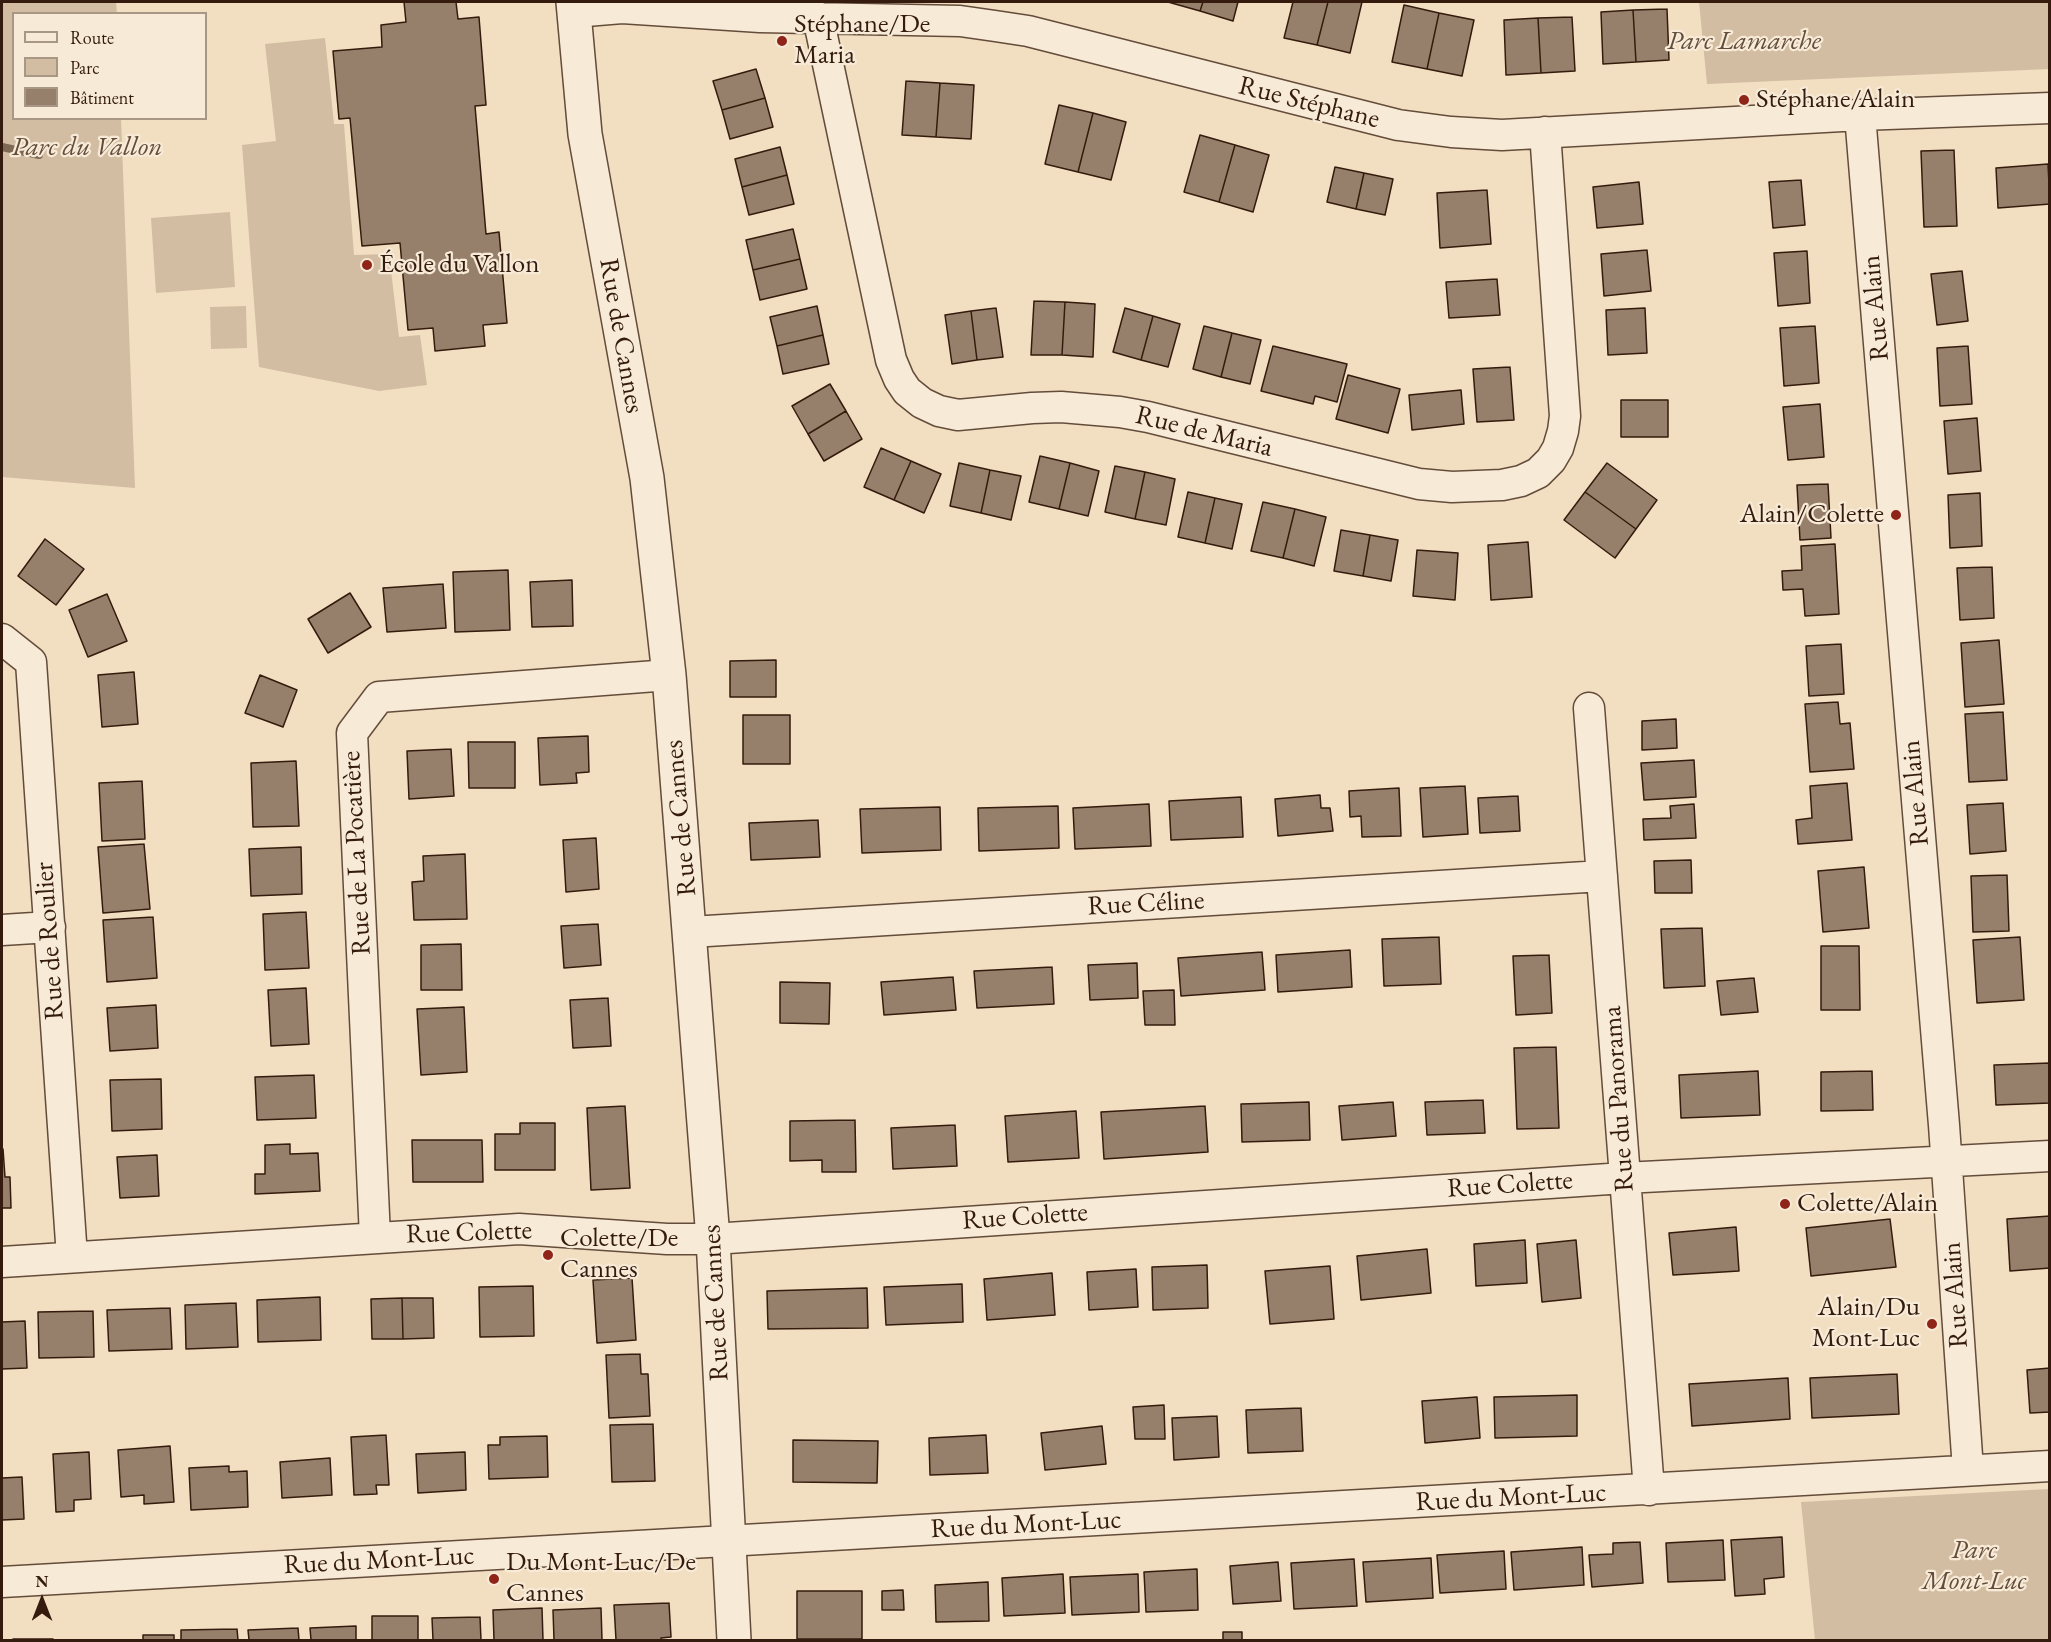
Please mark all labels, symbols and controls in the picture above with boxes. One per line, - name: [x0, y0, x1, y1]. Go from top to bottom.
- place label: Stéphane/De Maria: [794, 9, 930, 72]
- legend: [12, 12, 207, 120]
- text: Route: [70, 26, 114, 49]
- park label: Parc Lamarche: [1667, 26, 1821, 58]
- marker: Stéphane/De Maria: [775, 34, 789, 48]
- text: Parc: [70, 56, 100, 79]
- street label: Rue Stéphane: [1235, 70, 1383, 136]
- place label: Stéphane/Alain: [1756, 84, 1915, 116]
- text: Bâtiment: [70, 86, 134, 109]
- marker: Stéphane/Alain: [1737, 93, 1751, 107]
- park label: Parc du Vallon: [12, 132, 162, 164]
- place label: École du Vallon: [379, 249, 539, 281]
- street label: Rue Alain: [1855, 254, 1897, 362]
- street label: Rue de Cannes: [591, 256, 651, 416]
- marker: École du Vallon: [360, 258, 374, 272]
- street label: Rue de Maria: [1132, 399, 1276, 465]
- place label: Alain/Colette: [1740, 499, 1884, 531]
- marker: Alain/Colette: [1889, 508, 1903, 522]
- street label: Rue de Cannes: [658, 739, 704, 897]
- street label: Rue Alain: [1895, 739, 1937, 847]
- street label: Rue de La Pocatière: [335, 750, 379, 956]
- street label: Rue de Roulier: [28, 861, 72, 1021]
- street label: Rue Céline: [1087, 885, 1205, 923]
- street label: Rue du Panorama: [1596, 1005, 1642, 1193]
- street label: Rue Colette: [1446, 1164, 1574, 1206]
- place label: Colette/Alain: [1797, 1188, 1938, 1220]
- street label: Rue Colette: [961, 1196, 1089, 1238]
- marker: Colette/Alain: [1778, 1197, 1792, 1211]
- street label: Rue Colette: [405, 1215, 533, 1251]
- place label: Colette/De Cannes: [560, 1223, 678, 1286]
- street label: Rue de Cannes: [696, 1224, 736, 1382]
- street label: Rue Alain: [1936, 1241, 1976, 1349]
- marker: Colette/De Cannes: [541, 1248, 555, 1262]
- place label: Alain/Du Mont-Luc: [1812, 1292, 1920, 1355]
- marker: Alain/Du Mont-Luc: [1925, 1317, 1939, 1331]
- street label: Rue du Mont-Luc: [1415, 1477, 1607, 1519]
- street label: Rue du Mont-Luc: [930, 1504, 1122, 1546]
- park label: Parc Mont-Luc: [1922, 1535, 2026, 1598]
- street label: Rue du Mont-Luc: [283, 1540, 475, 1582]
- place label: Du Mont-Luc/De Cannes: [506, 1547, 696, 1610]
- north arrow: [12, 1570, 72, 1630]
- text: N: [36, 1571, 48, 1592]
- marker: Du Mont-Luc/De Cannes: [487, 1572, 501, 1586]

